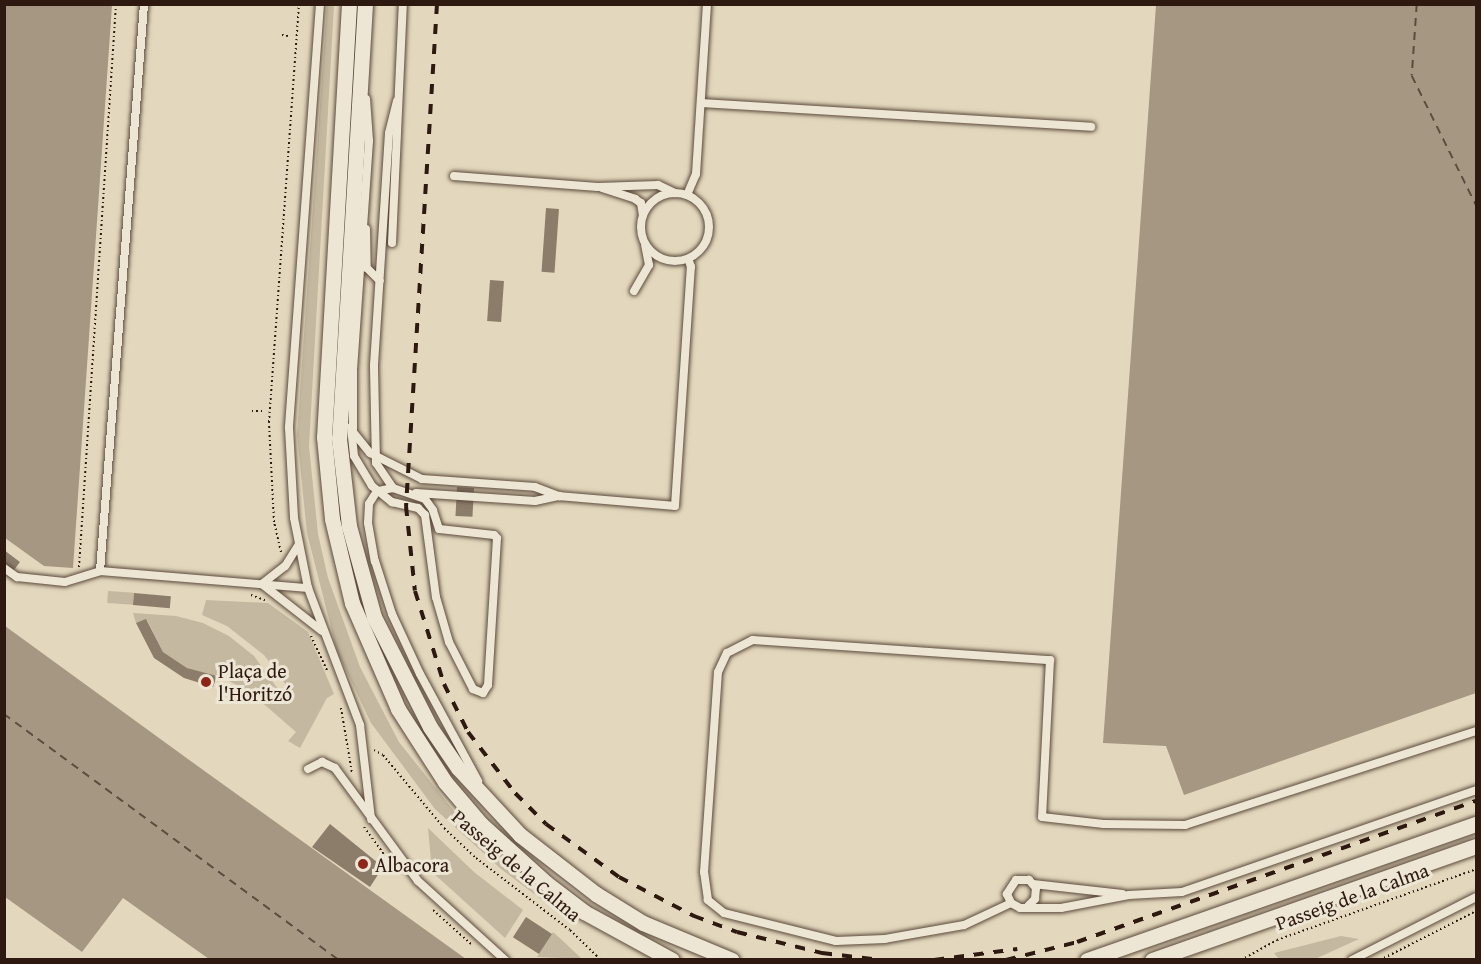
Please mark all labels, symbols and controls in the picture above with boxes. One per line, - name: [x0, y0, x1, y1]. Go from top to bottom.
- place label: Plaça de l'Horitzó: [218, 658, 292, 705]
- marker: Plaça de l'Horitzó: [199, 675, 213, 689]
- street label: Passeig de la Calma: [448, 804, 586, 926]
- place label: Albacora: [375, 852, 449, 876]
- marker: Albacora: [356, 857, 370, 871]
- street label: Passeig de la Calma: [1272, 857, 1432, 935]

